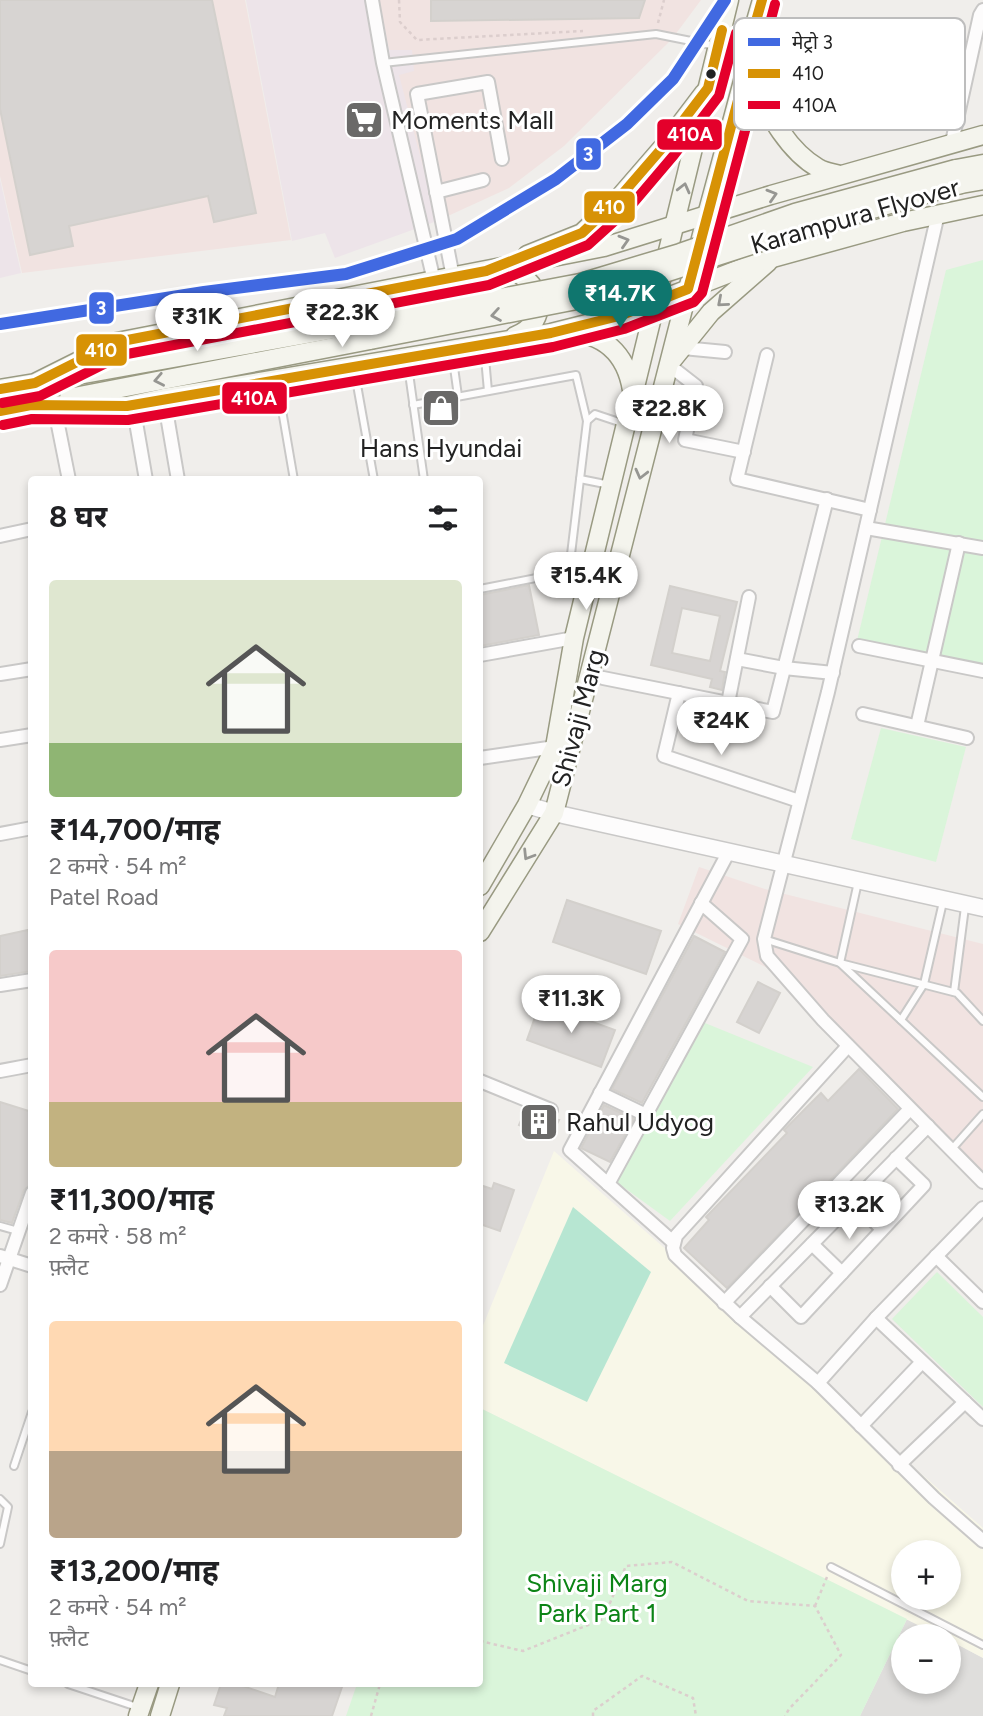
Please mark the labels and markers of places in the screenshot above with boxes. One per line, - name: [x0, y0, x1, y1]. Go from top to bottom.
- unlabelled marker: [704, 67, 718, 81]
- supermarket icon: Moments Mall: [343, 99, 385, 141]
- place label: Moments Mall: [391, 104, 554, 136]
- pin: ₹14.7K: [563, 270, 677, 330]
- pin: ₹22.3K: [285, 290, 399, 349]
- pin: ₹31K: [156, 294, 238, 353]
- pin: ₹22.8K: [612, 386, 726, 445]
- shop icon: Hans Hyundai: [420, 387, 462, 429]
- place label: Hans Hyundai: [360, 432, 522, 464]
- pin: ₹15.4K: [529, 552, 643, 612]
- pin: ₹24K: [680, 698, 762, 757]
- pin: ₹11.3K: [514, 976, 628, 1035]
- building icon: Rahul Udyog: [518, 1101, 560, 1143]
- place label: Rahul Udyog: [566, 1106, 714, 1138]
- pin: ₹13.2K: [792, 1182, 906, 1241]

